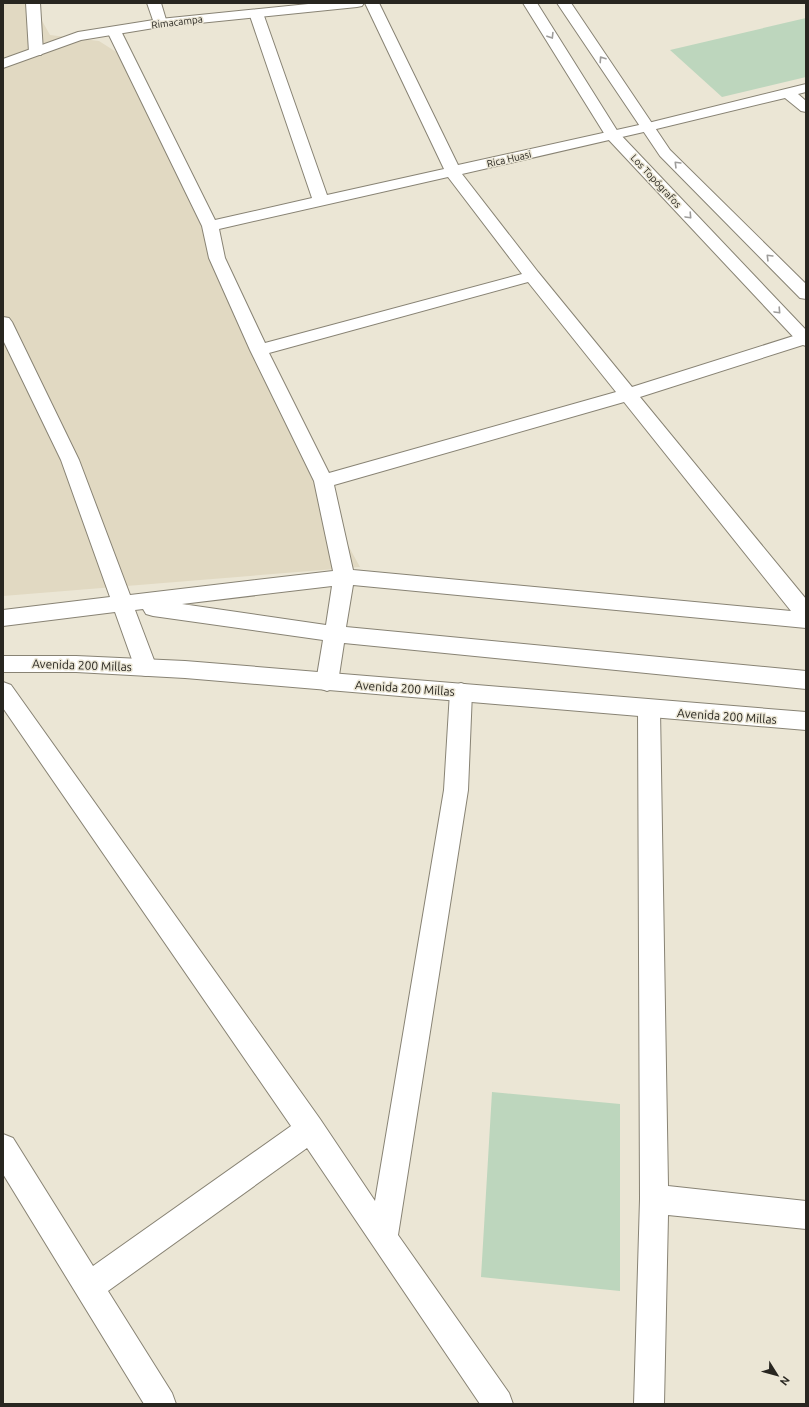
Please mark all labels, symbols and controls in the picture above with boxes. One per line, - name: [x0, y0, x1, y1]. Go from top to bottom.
- street label: Rimacampa: [151, 13, 203, 31]
- one-way arrow: [546, 32, 553, 39]
- one-way arrow: [599, 56, 607, 63]
- street label: Rica Huasi: [486, 149, 532, 169]
- street label: Los Topógrafos: [628, 152, 684, 210]
- one-way arrow: [674, 161, 682, 169]
- one-way arrow: [684, 211, 691, 219]
- one-way arrow: [766, 254, 774, 262]
- one-way arrow: [773, 306, 781, 314]
- street label: Avenida 200 Millas: [32, 657, 132, 673]
- street label: Avenida 200 Millas: [355, 678, 455, 698]
- street label: Avenida 200 Millas: [677, 706, 777, 726]
- north arrow: [757, 1355, 797, 1395]
- text: N: [778, 1374, 792, 1388]

